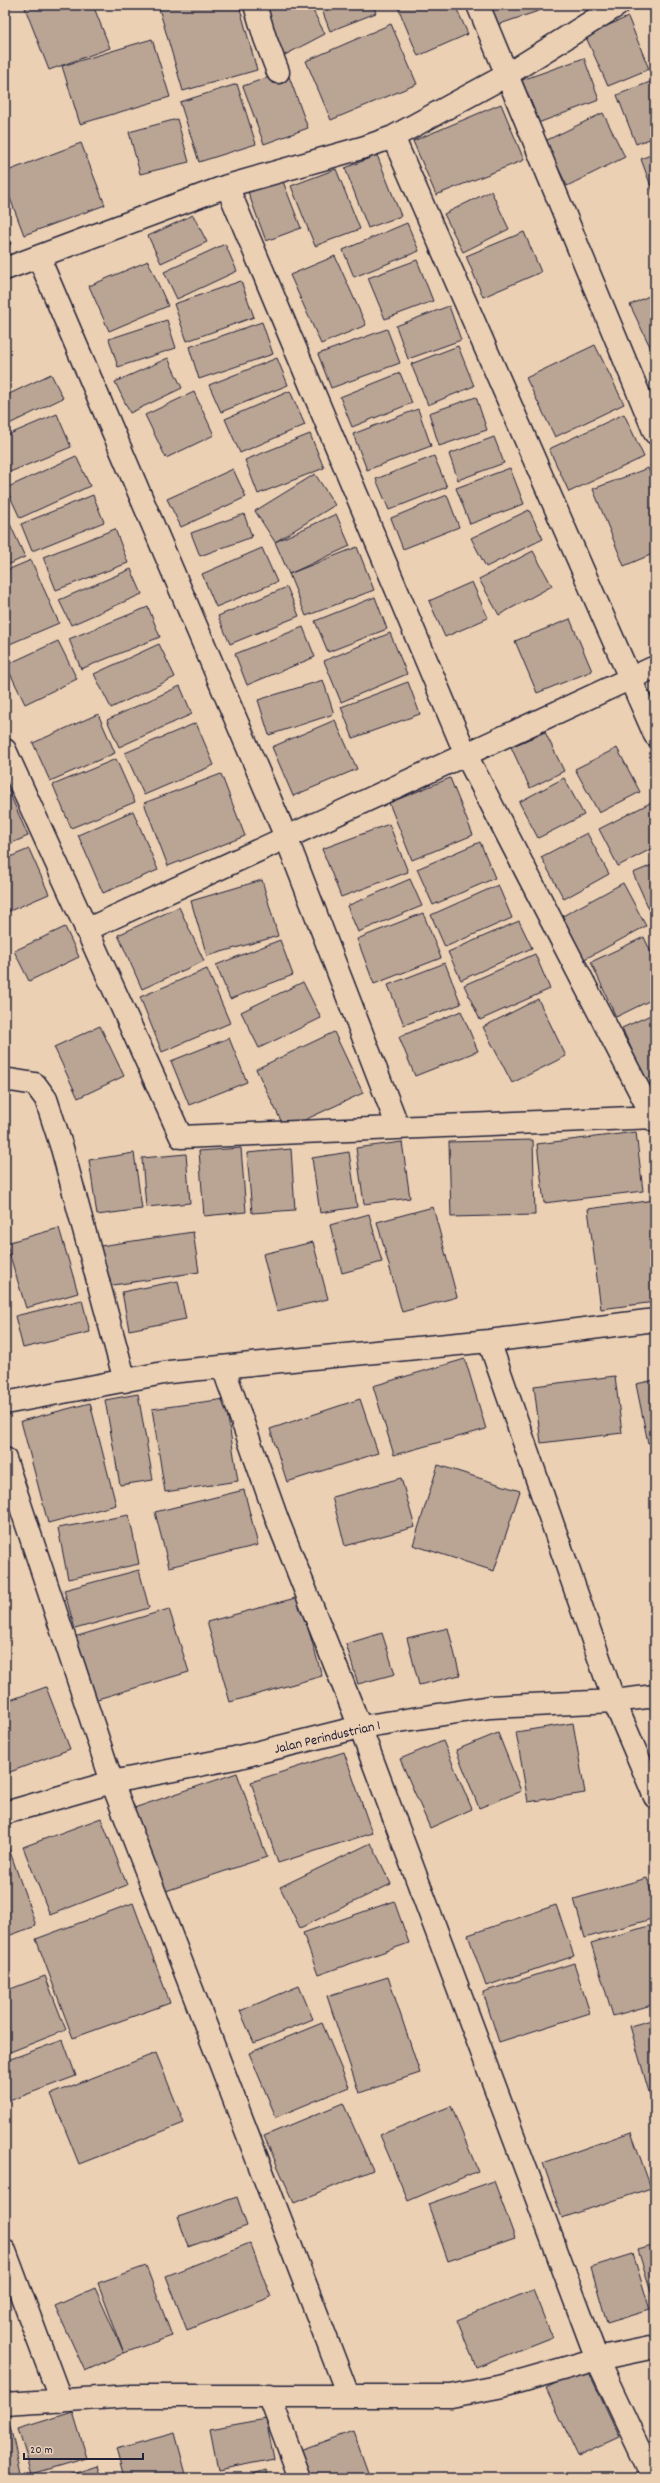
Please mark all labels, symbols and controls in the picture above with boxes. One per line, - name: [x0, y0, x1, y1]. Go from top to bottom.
- street label: Jalan Perindustrian 1: [272, 1716, 383, 1760]
- scale bar: [24, 2435, 143, 2461]
- text: 20 m: [30, 2442, 53, 2459]

